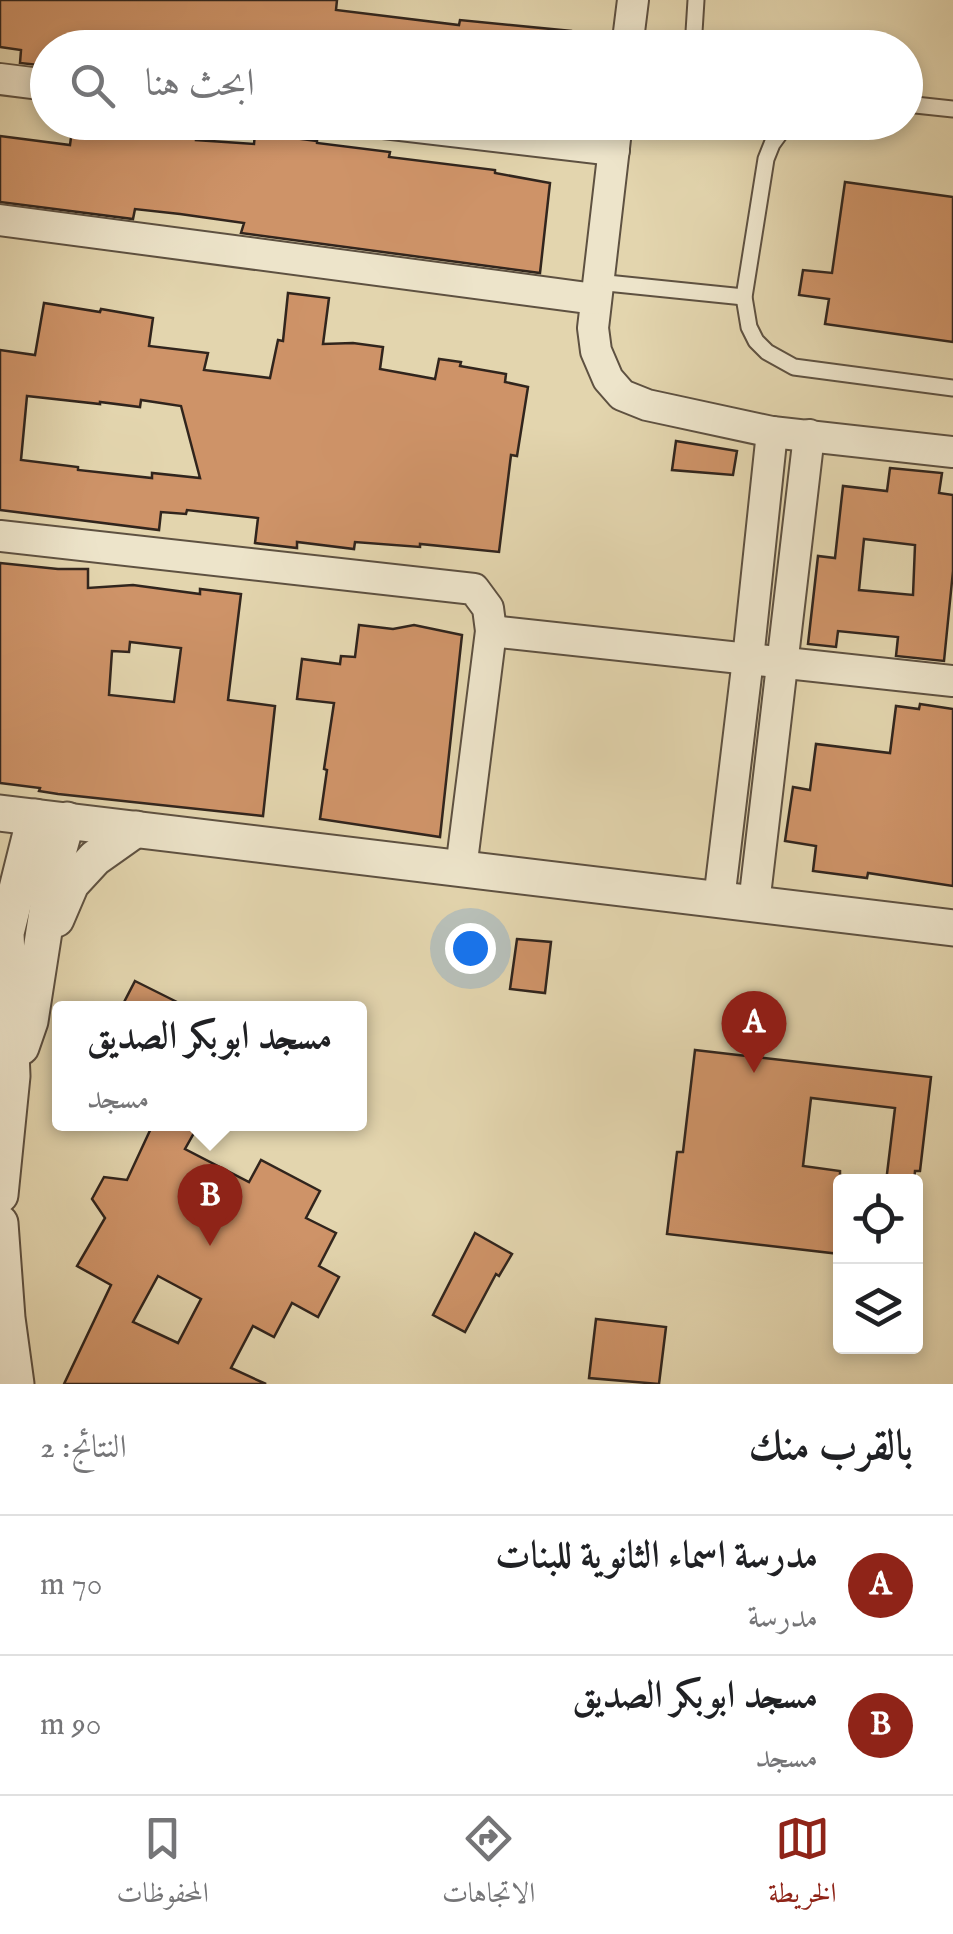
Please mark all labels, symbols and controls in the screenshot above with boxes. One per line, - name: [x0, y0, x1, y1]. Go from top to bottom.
- search box: [30, 30, 923, 140]
- icon: search: [65, 58, 120, 113]
- text: ابحث هنا: [145, 61, 255, 109]
- your location: [445, 923, 496, 974]
- pin: A: [722, 990, 786, 1073]
- popup: [52, 1001, 367, 1131]
- text: مسجد ابوبكر الصديق: [87, 1014, 332, 1062]
- text: مسجد: [87, 1079, 149, 1120]
- pin: B: [178, 1164, 242, 1246]
- map controls: [833, 1174, 923, 1354]
- button: locate: [833, 1174, 923, 1264]
- button: layers: [833, 1264, 923, 1354]
- text: بالقرب منك: [749, 1421, 913, 1474]
- text: النتائج: 2: [40, 1428, 127, 1469]
- text: مدرسة اسماء الثانوية للبنات: [495, 1533, 818, 1581]
- text: 70 m: [40, 1565, 102, 1606]
- text: A: [870, 1565, 891, 1606]
- text: مدرسة: [747, 1598, 818, 1639]
- text: مسجد ابوبكر الصديق: [572, 1673, 818, 1721]
- text: 90 m: [40, 1705, 101, 1746]
- text: B: [870, 1705, 891, 1746]
- text: مسجد: [755, 1738, 818, 1779]
- tab: المحفوظات: [117, 1811, 209, 1920]
- tab: الاتجاهات: [442, 1811, 535, 1920]
- tab: الخريطة: [768, 1811, 836, 1920]

